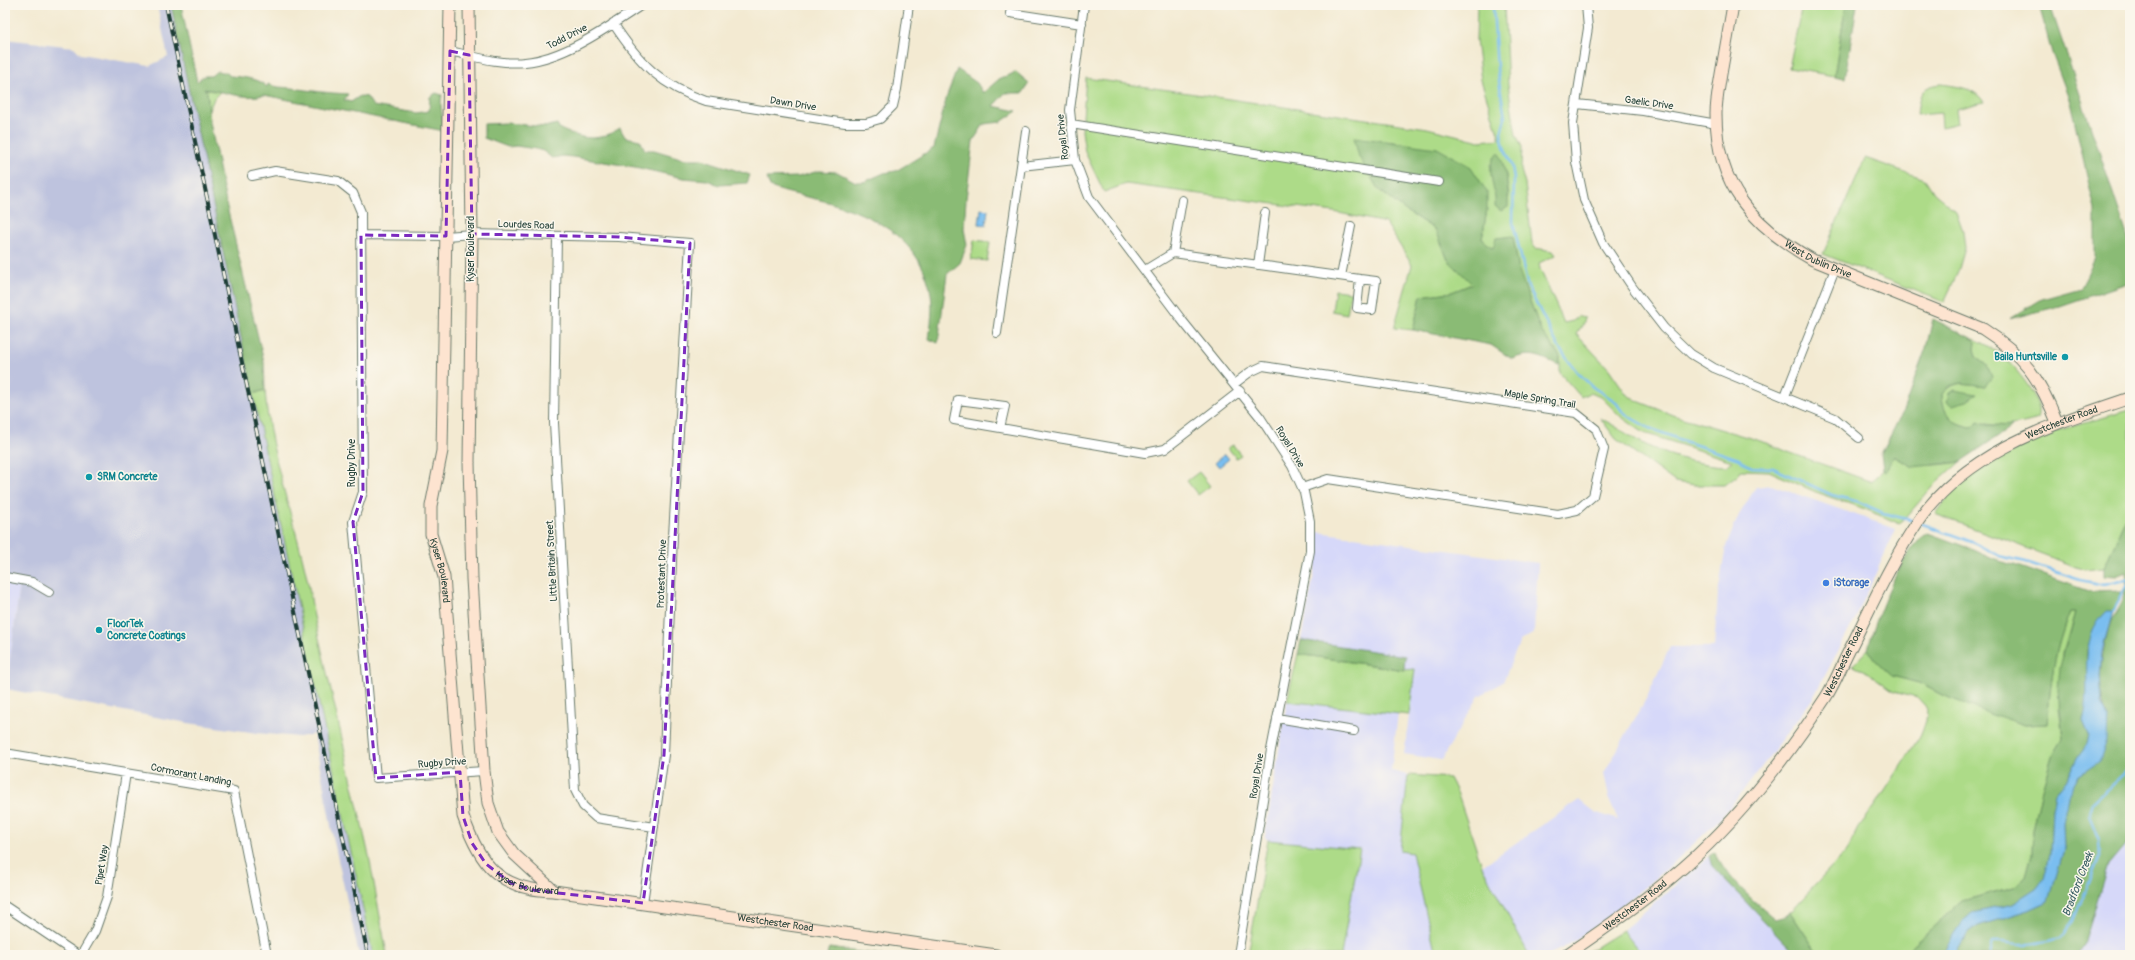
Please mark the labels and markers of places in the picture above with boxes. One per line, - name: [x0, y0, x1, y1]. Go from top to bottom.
- place label: Baila Huntsville: [1994, 351, 2058, 363]
- marker: Baila Huntsville: [2060, 352, 2070, 362]
- place label: SRM Concrete: [97, 471, 158, 483]
- marker: SRM Concrete: [84, 472, 94, 482]
- place label: iStorage: [1834, 577, 1870, 589]
- marker: iStorage: [1821, 578, 1831, 588]
- place label: FloorTek Concrete Coatings: [107, 618, 186, 642]
- marker: FloorTek Concrete Coatings: [94, 625, 104, 635]

